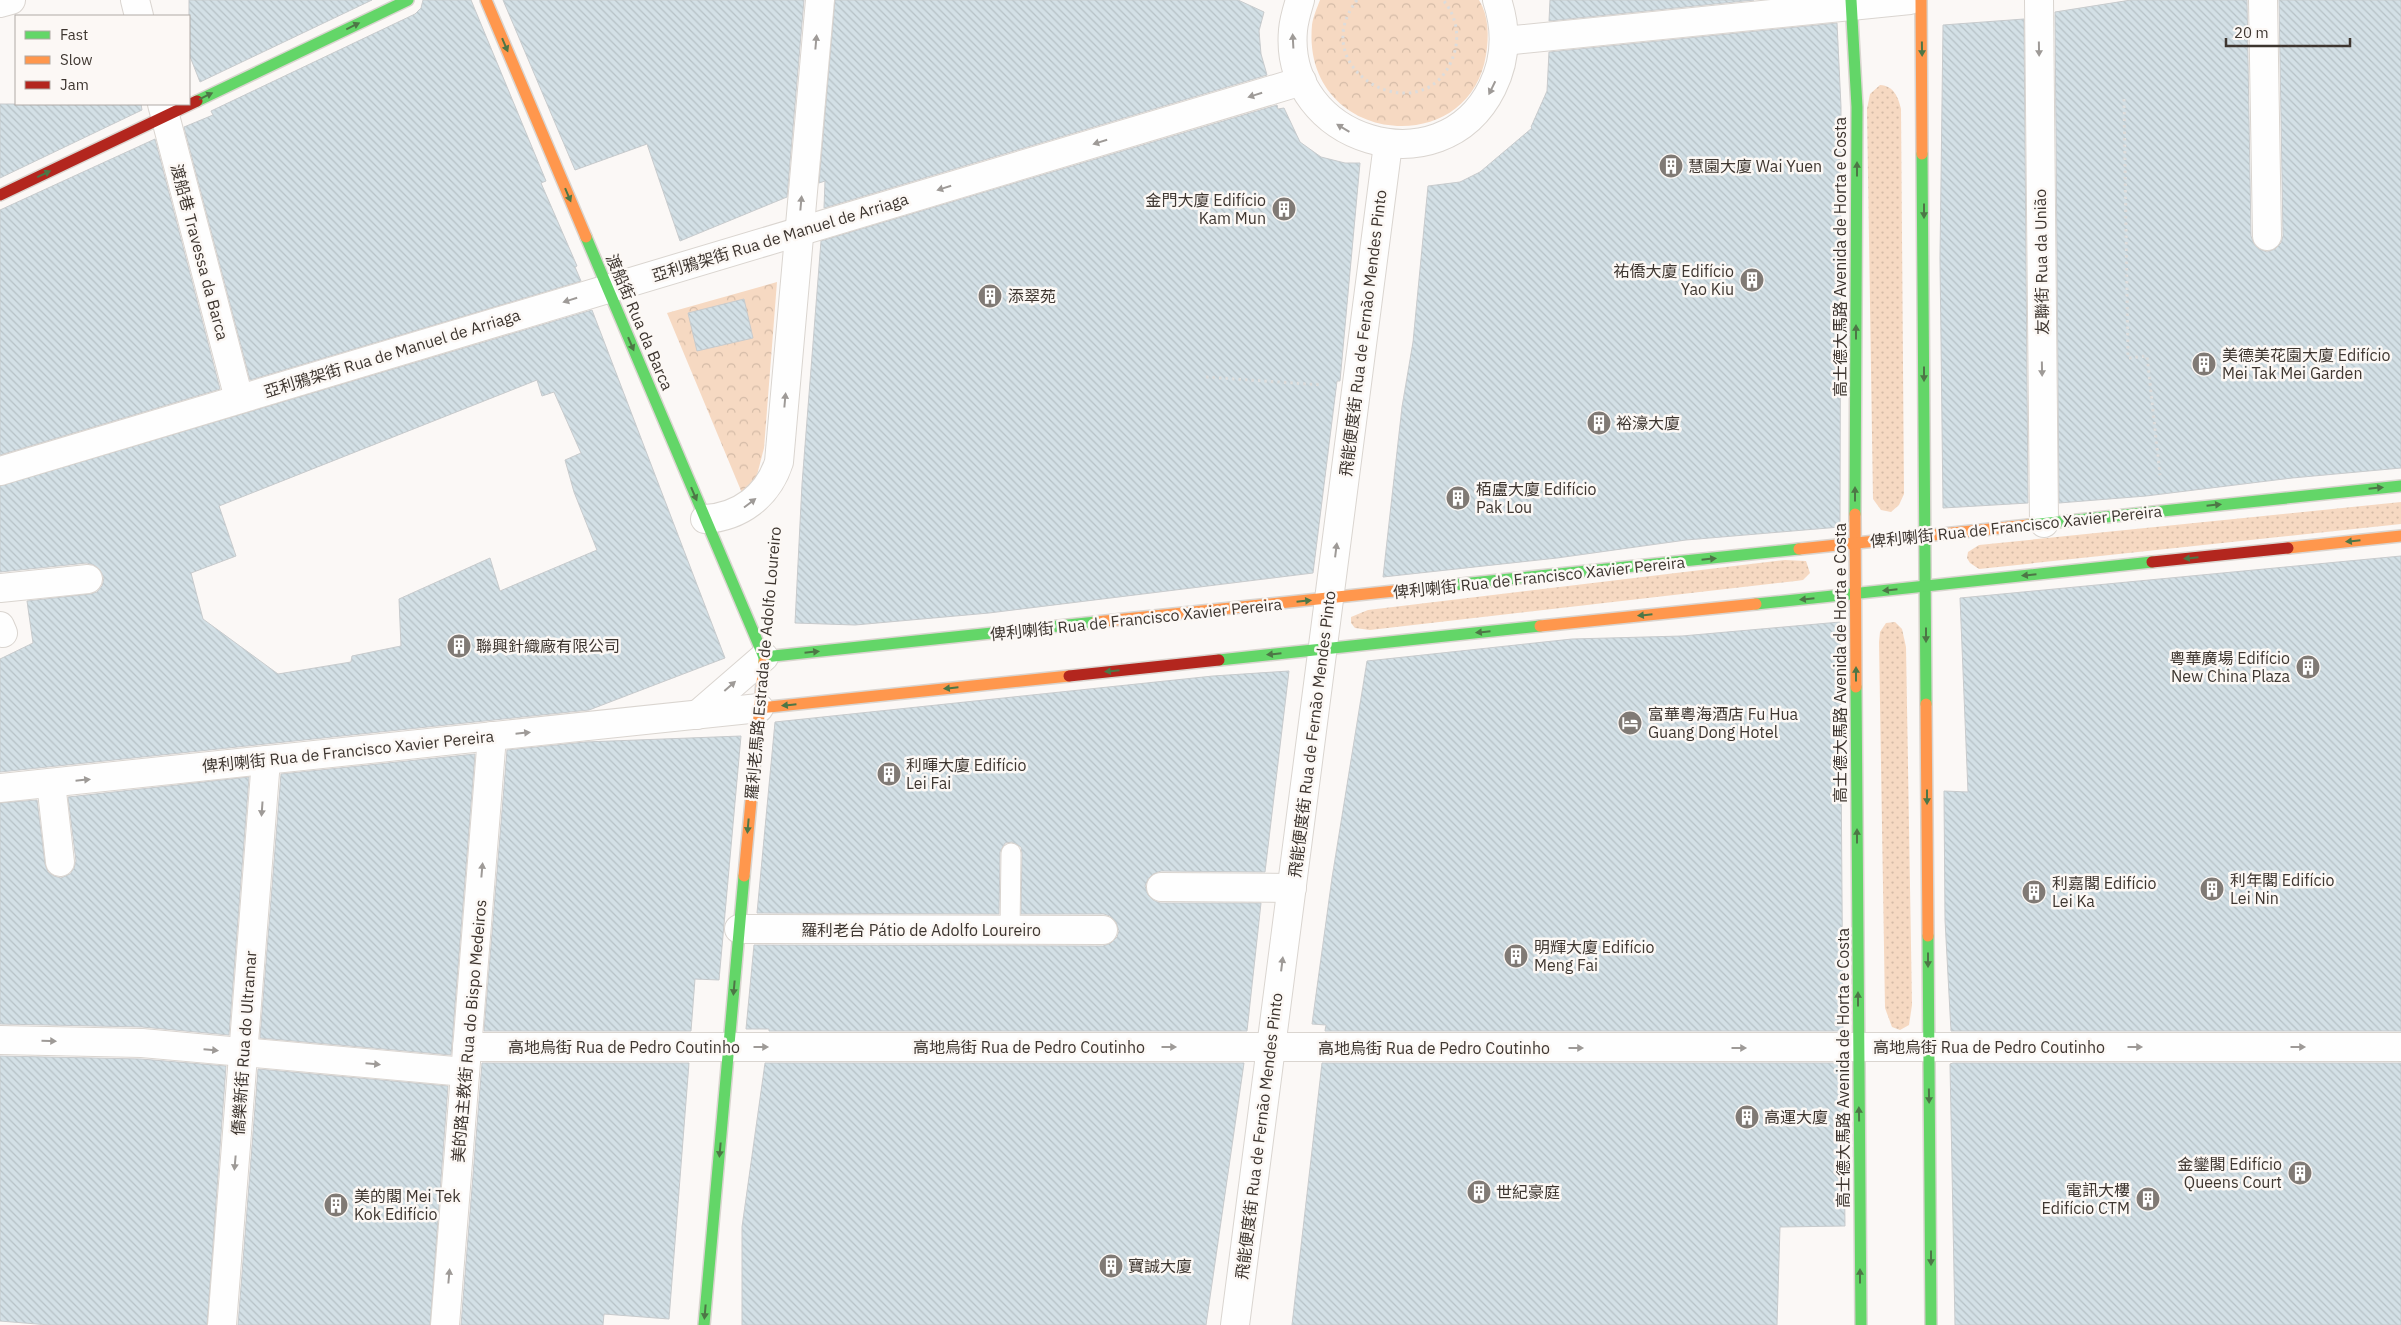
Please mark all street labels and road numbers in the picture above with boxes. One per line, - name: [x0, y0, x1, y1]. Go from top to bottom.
- street label: 高士德大馬路 Avenida de Horta e Costa: [1830, 116, 1850, 397]
- street label: 渡船巷 Travessa da Barca: [167, 162, 233, 343]
- street label: 亞利鴉架街 Rua de Manuel de Arriaga: [649, 188, 911, 286]
- street label: 飛能便度街 Rua de Fernão Mendes Pinto: [1335, 189, 1391, 477]
- street label: 友聯街 Rua da União: [2030, 189, 2052, 335]
- street label: 渡船街 Rua da Barca: [602, 251, 678, 394]
- street label: 亞利鴉架街 Rua de Manuel de Arriaga: [261, 304, 523, 402]
- street label: 俾利喇街 Rua de Francisco Xavier Pereira: [1869, 501, 2163, 551]
- street label: 高士德大馬路 Avenida de Horta e Costa: [1830, 522, 1850, 803]
- street label: 羅利老馬路 Estrada de Adolfo Loureiro: [741, 526, 785, 800]
- street label: 俾利喇街 Rua de Francisco Xavier Pereira: [1392, 552, 1686, 602]
- street label: 飛能便度街 Rua de Fernão Mendes Pinto: [1284, 590, 1340, 878]
- street label: 俾利喇街 Rua de Francisco Xavier Pereira: [989, 594, 1283, 644]
- street label: 俾利喇街 Rua de Francisco Xavier Pereira: [201, 726, 495, 776]
- street label: 美的路主教街 Rua do Bispo Medeiros: [448, 899, 490, 1163]
- street label: 羅利老台 Pátio de Adolfo Loureiro: [801, 920, 1041, 940]
- street label: 高士德大馬路 Avenida de Horta e Costa: [1833, 927, 1853, 1208]
- street label: 僑樂新街 Rua do Ultramar: [228, 950, 260, 1136]
- street label: 飛能便度街 Rua de Fernão Mendes Pinto: [1231, 992, 1287, 1280]
- street label: 高地烏街 Rua de Pedro Coutinho: [508, 1037, 740, 1057]
- street label: 高地烏街 Rua de Pedro Coutinho: [913, 1037, 1145, 1057]
- street label: 高地烏街 Rua de Pedro Coutinho: [1873, 1037, 2105, 1057]
- street label: 高地烏街 Rua de Pedro Coutinho: [1318, 1038, 1550, 1058]

